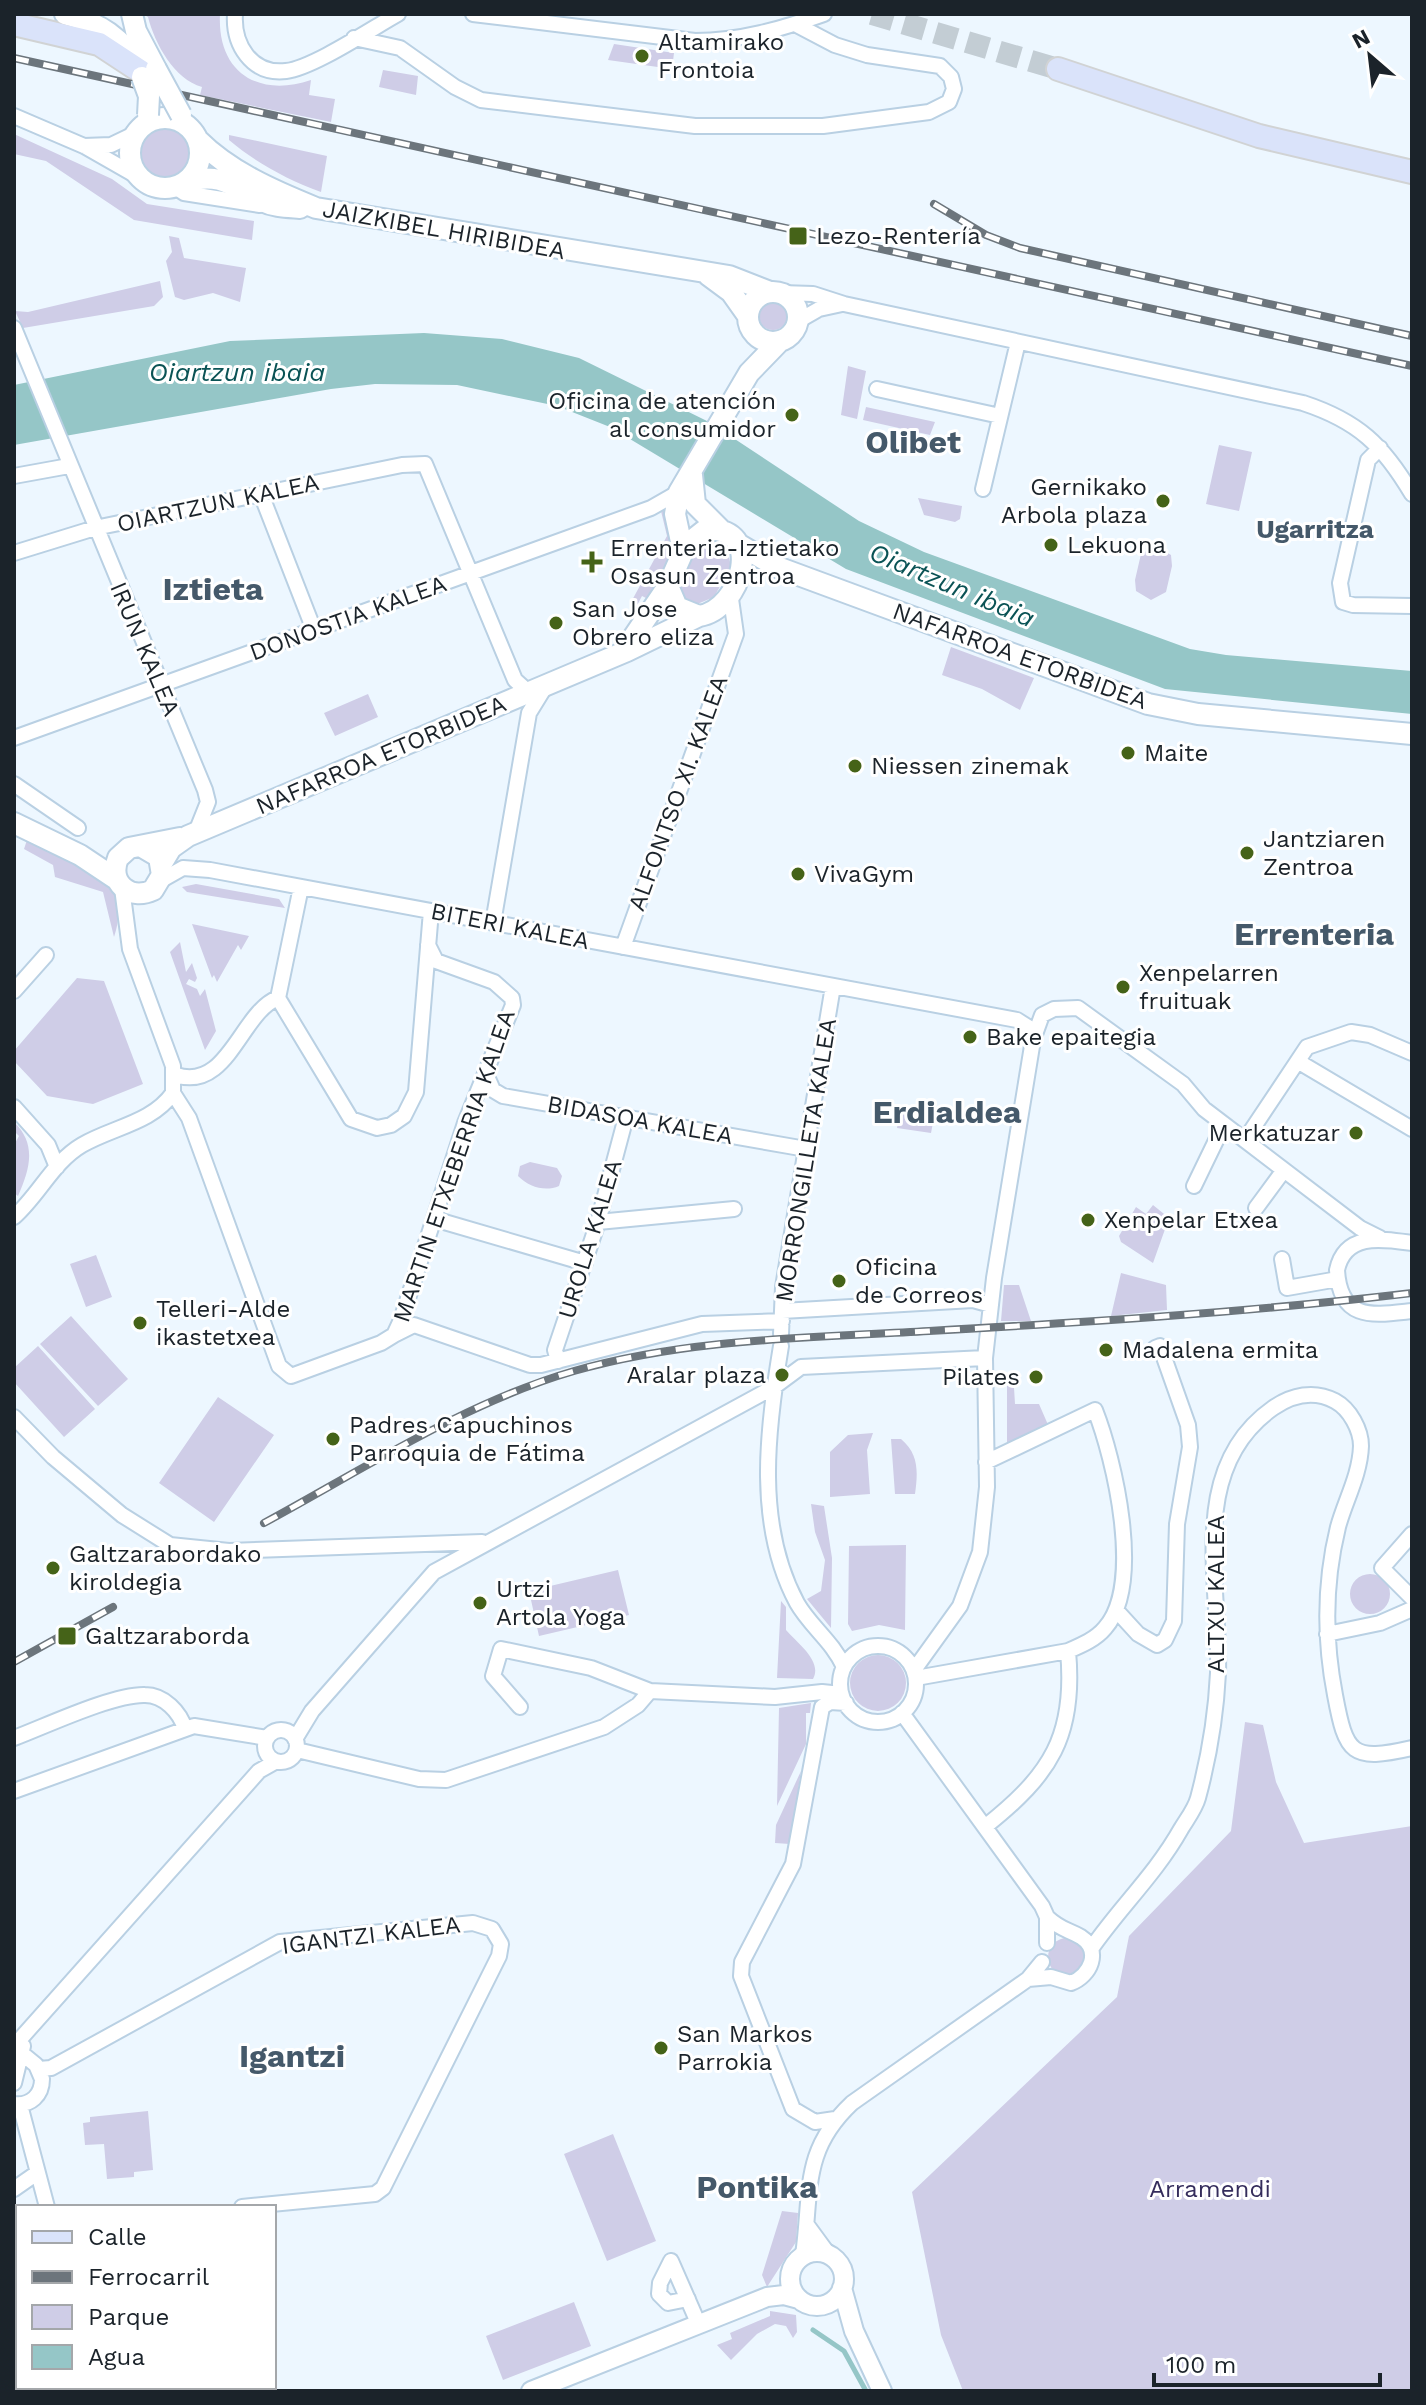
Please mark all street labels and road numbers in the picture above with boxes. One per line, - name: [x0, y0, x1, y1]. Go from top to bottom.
- street label: JAIZKIBEL HIRIBIDEA: [321, 195, 568, 265]
- street label: OIARTZUN KALEA: [114, 468, 322, 538]
- street label: DONOSTIA KALEA: [246, 569, 450, 667]
- street label: IRUN KALEA: [104, 578, 186, 720]
- street label: NAFARROA ETORBIDEA: [889, 597, 1151, 715]
- street label: ALFONTSO XI. KALEA: [622, 671, 734, 914]
- street label: NAFARROA ETORBIDEA: [252, 690, 510, 820]
- street label: BITERI KALEA: [428, 897, 592, 955]
- street label: MARTIN ETXEBERRIA KALEA: [387, 1006, 521, 1326]
- street label: MORRONGILLETA KALEA: [770, 1016, 842, 1304]
- street label: BIDASOA KALEA: [545, 1090, 735, 1150]
- street label: UROLA KALEA: [552, 1156, 628, 1322]
- street label: ALTXU KALEA: [1202, 1515, 1230, 1673]
- street label: IGANTZI KALEA: [280, 1910, 462, 1960]

